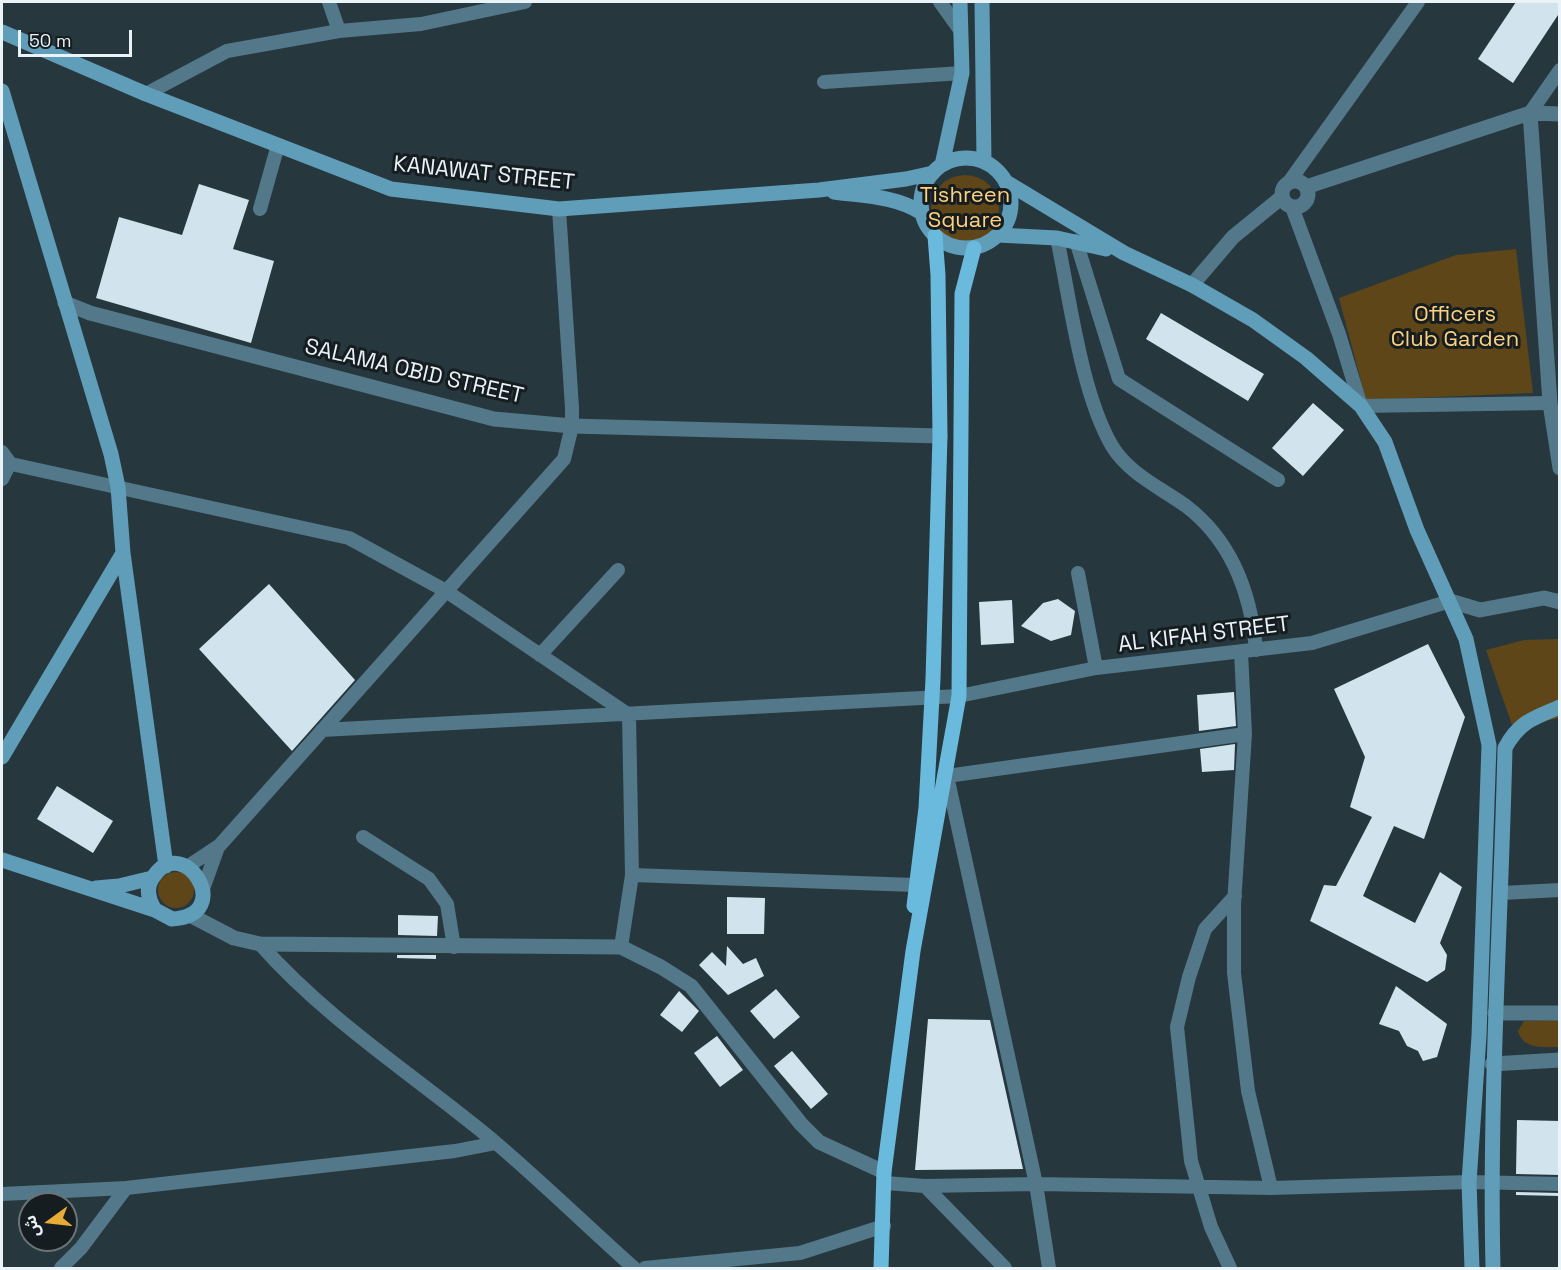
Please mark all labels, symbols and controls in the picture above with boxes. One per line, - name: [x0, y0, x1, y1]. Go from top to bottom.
- scale bar: [21, 18, 135, 56]
- text: 50 m: [29, 29, 71, 52]
- street label: KANAWAT STREET: [392, 151, 576, 197]
- park label: Tishreen Square: [920, 183, 1010, 234]
- park label: Officers Club Garden: [1391, 302, 1519, 354]
- street label: SALAMA OBID STREET: [302, 334, 526, 410]
- street label: AL KIFAH STREET: [1117, 611, 1291, 659]
- north arrow: [18, 1192, 78, 1252]
- text: ش: [19, 1213, 45, 1240]

